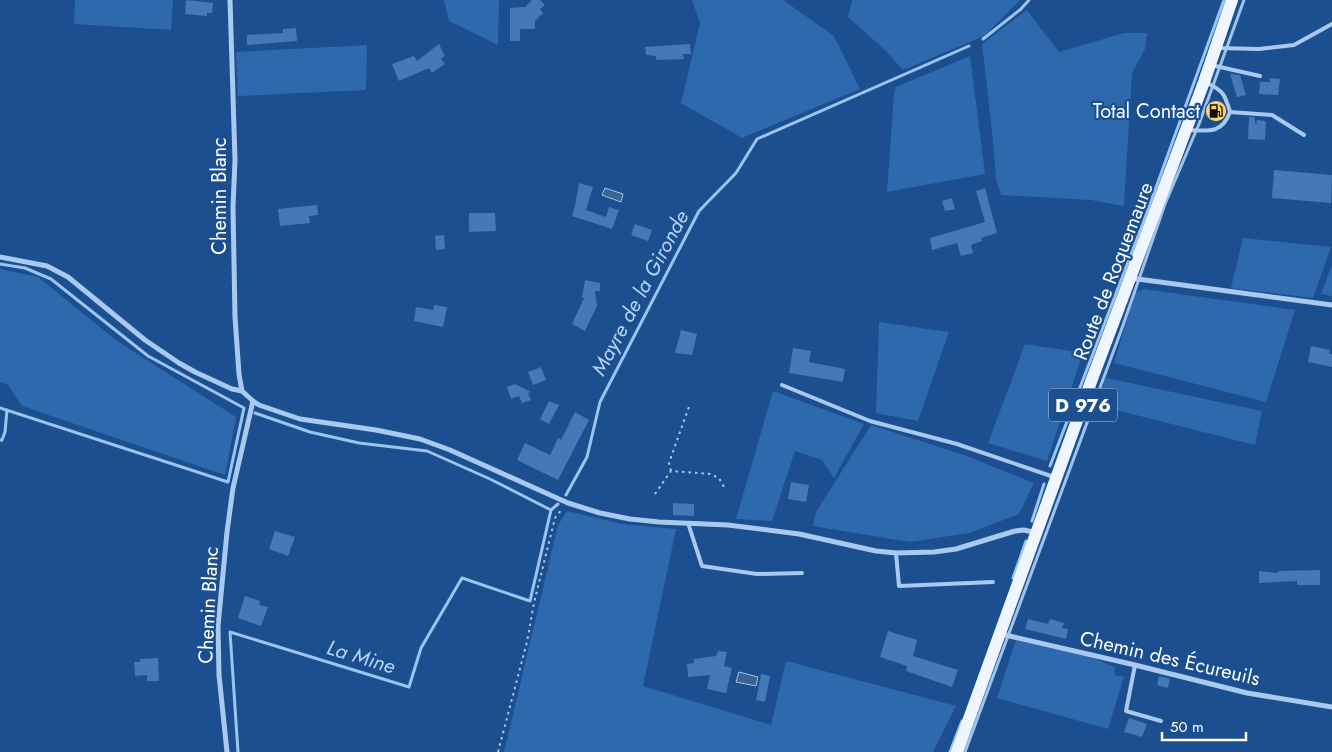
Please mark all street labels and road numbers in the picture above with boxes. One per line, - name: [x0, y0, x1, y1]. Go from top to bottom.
- street label: Chemin Blanc: [205, 137, 234, 255]
- street label: Route de Roquemaure: [1066, 178, 1161, 364]
- road number: D 976: [1049, 388, 1117, 422]
- street label: Chemin Blanc: [191, 546, 226, 664]
- street label: Chemin des Écureuils: [1077, 624, 1263, 693]

